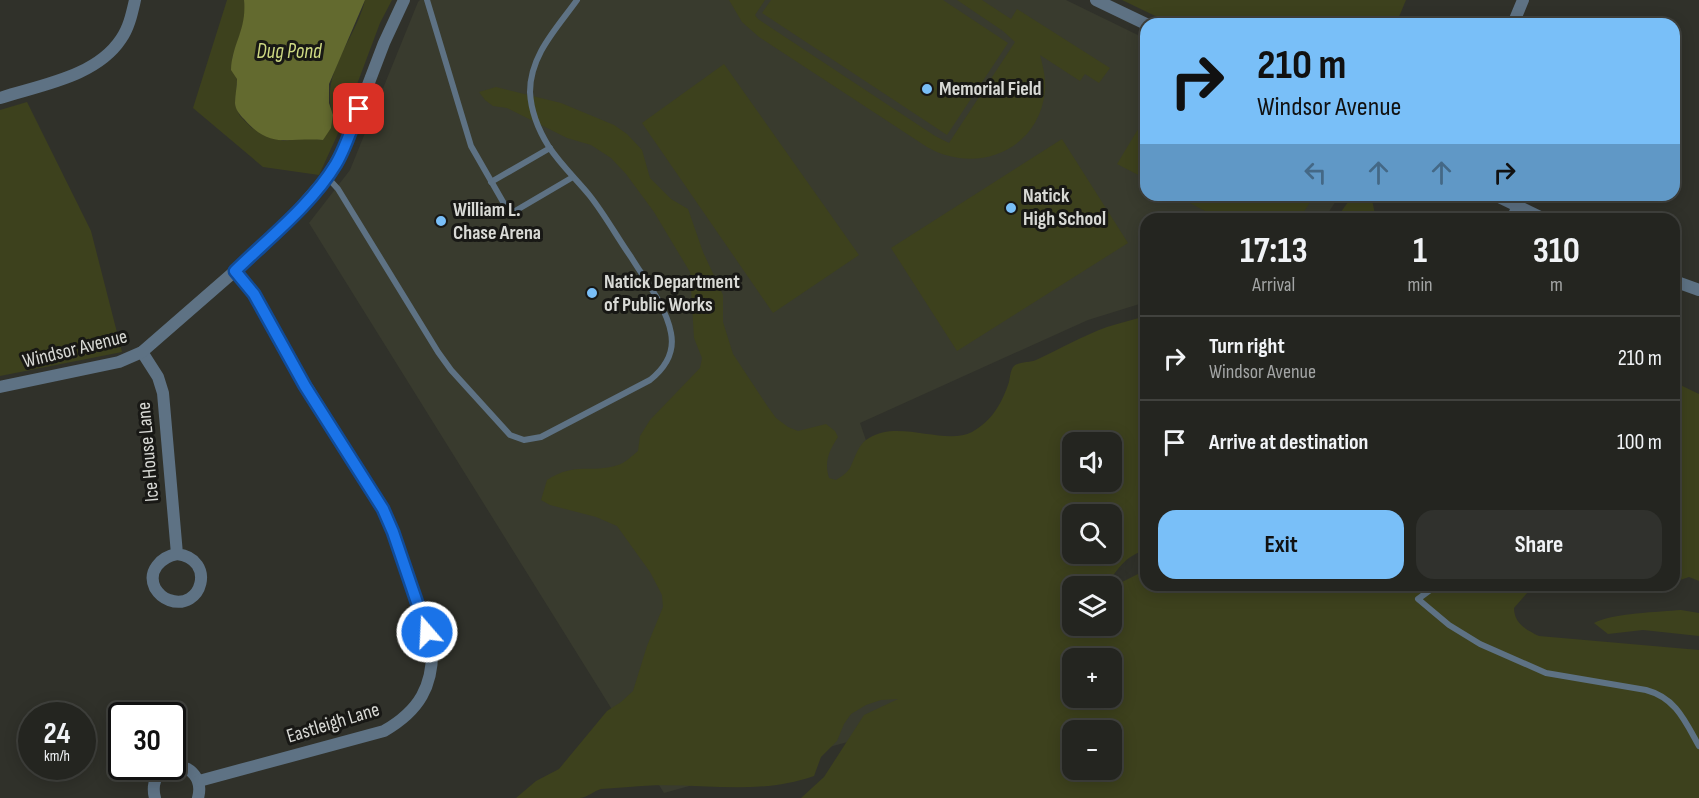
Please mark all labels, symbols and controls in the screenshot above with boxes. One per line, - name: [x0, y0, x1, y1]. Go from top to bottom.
- water label: Dug Pond: [256, 39, 323, 64]
- text: 210 m: [1257, 40, 1346, 91]
- icon: right: [1158, 42, 1236, 120]
- place label: Memorial Field: [939, 77, 1042, 101]
- marker: Memorial Field: [920, 82, 934, 96]
- pin: [333, 83, 384, 134]
- text: Windsor Avenue: [1257, 91, 1401, 123]
- icon: arrive: [342, 92, 375, 125]
- icon: left: [1299, 156, 1332, 189]
- icon: ahead: [1362, 156, 1395, 189]
- icon: ahead: [1425, 156, 1458, 189]
- icon: right: [1488, 156, 1521, 189]
- place label: Natick High School: [1023, 184, 1106, 231]
- place label: William L. Chase Arena: [453, 198, 541, 245]
- marker: Natick High School: [1004, 201, 1018, 215]
- marker: William L. Chase Arena: [434, 214, 448, 228]
- text: 17:13: [1240, 230, 1308, 273]
- text: 1: [1413, 230, 1427, 273]
- text: 310: [1533, 230, 1580, 273]
- place label: Natick Department of Public Works: [604, 270, 740, 317]
- text: Arrival: [1252, 273, 1295, 297]
- text: min: [1408, 273, 1433, 297]
- text: m: [1550, 273, 1563, 297]
- marker: Natick Department of Public Works: [585, 286, 599, 300]
- street label: Windsor Avenue: [20, 324, 130, 374]
- text: Turn right: [1209, 333, 1285, 360]
- icon: right: [1158, 342, 1191, 375]
- text: 210 m: [1618, 345, 1662, 372]
- text: Windsor Avenue: [1209, 360, 1316, 384]
- street label: Ice House Lane: [132, 401, 164, 503]
- icon: arrive: [1158, 426, 1191, 459]
- text: Arrive at destination: [1209, 429, 1368, 456]
- text: 100 m: [1617, 429, 1662, 456]
- map controls: [1062, 432, 1122, 780]
- button: sound: [1062, 432, 1122, 492]
- button: search: [1062, 504, 1122, 564]
- button: Exit: [1158, 510, 1404, 579]
- button: Share: [1416, 510, 1662, 579]
- button: layers: [1062, 576, 1122, 636]
- position arrow: [395, 600, 459, 664]
- button: +: [1062, 648, 1122, 708]
- street label: Eastleigh Lane: [284, 698, 382, 748]
- speed limit sign: 30: [108, 702, 186, 780]
- text: 24: [44, 716, 70, 752]
- button: −: [1062, 720, 1122, 780]
- text: km/h: [44, 747, 70, 766]

